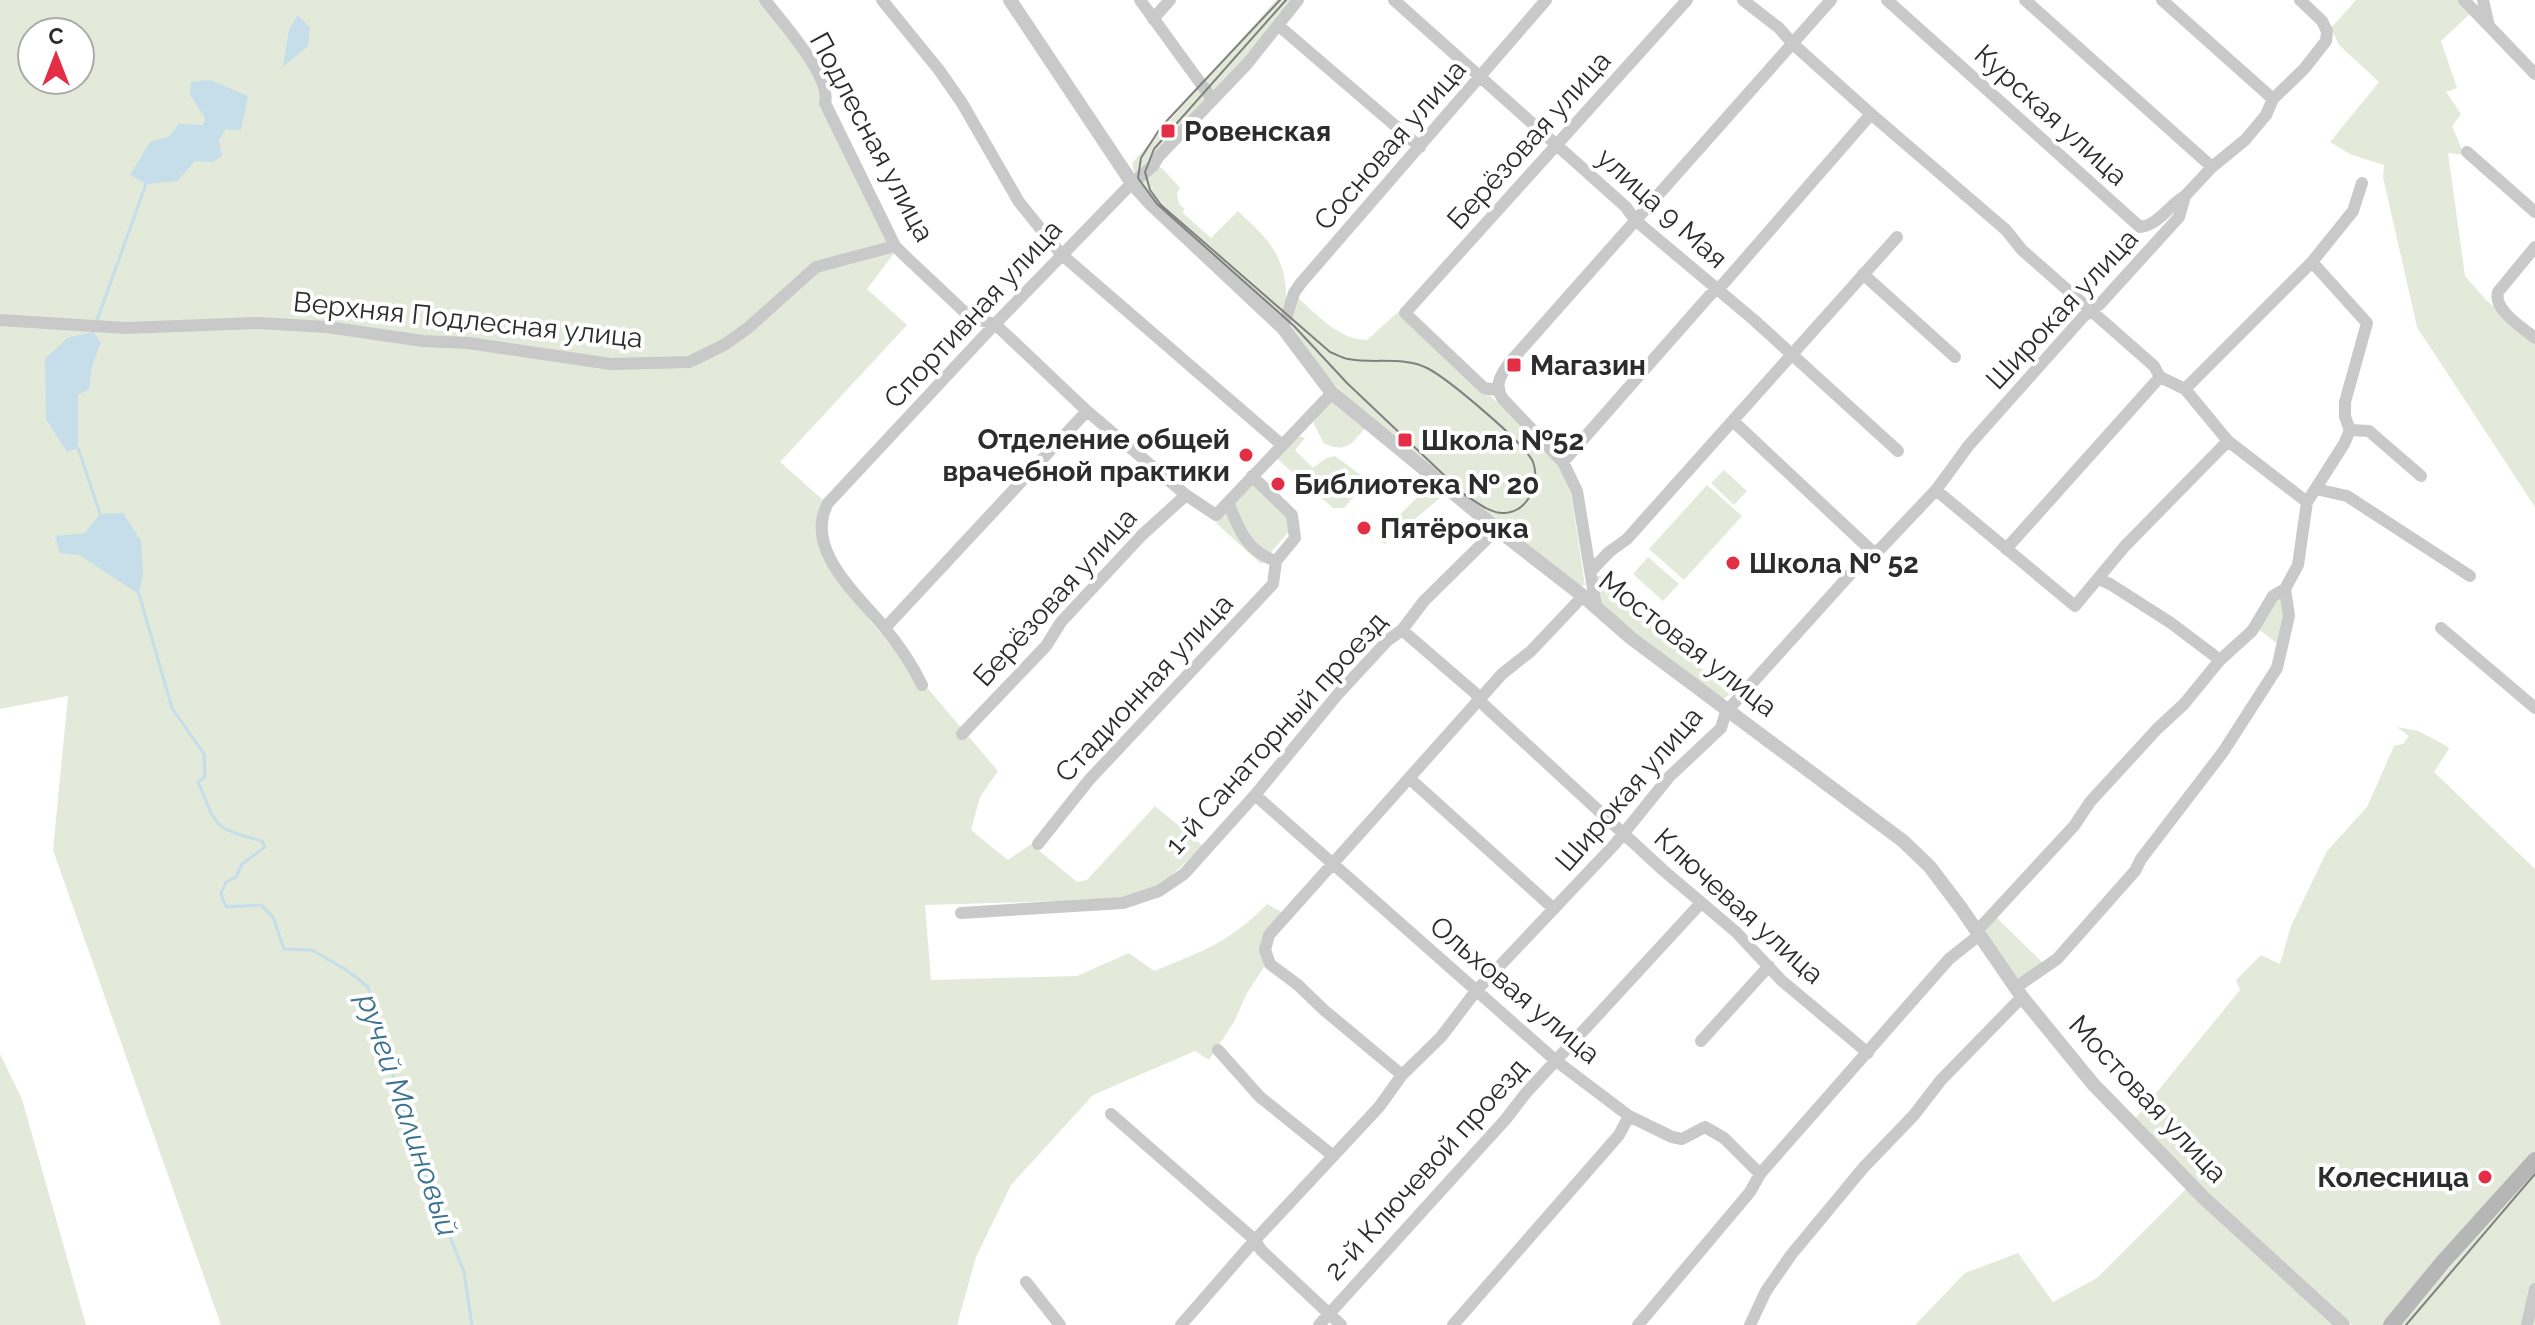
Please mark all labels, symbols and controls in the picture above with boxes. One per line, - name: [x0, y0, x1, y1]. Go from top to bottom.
- north arrow: [16, 16, 96, 96]
- text: С: [48, 23, 64, 49]
- street label: Подлесная улица: [803, 27, 941, 247]
- street label: Курская улица: [1968, 38, 2134, 192]
- street label: Берёзовая улица: [1440, 44, 1618, 236]
- street label: Сосновая улица: [1307, 53, 1473, 237]
- place label: Ровенская: [1184, 115, 1331, 148]
- marker: Ровенская: [1159, 122, 1177, 140]
- street label: улица 9 Мая: [1590, 141, 1734, 275]
- street label: Спортивная улица: [877, 213, 1069, 415]
- street label: Широкая улица: [1979, 222, 2145, 396]
- street label: Верхняя Подлесная улица: [292, 285, 644, 355]
- place label: Магазин: [1530, 349, 1646, 382]
- marker: Магазин: [1505, 356, 1523, 374]
- place label: Отделение общей врачебной практики: [942, 423, 1230, 488]
- place label: Школа №52: [1421, 424, 1584, 457]
- marker: Школа №52: [1396, 431, 1414, 449]
- marker: Отделение общей врачебной практики: [1237, 446, 1255, 464]
- place label: Библиотека № 20: [1294, 468, 1539, 501]
- marker: Библиотека № 20: [1269, 475, 1287, 493]
- street label: Берёзовая улица: [966, 501, 1144, 693]
- place label: Пятёрочка: [1380, 512, 1529, 545]
- marker: Пятёрочка: [1355, 519, 1373, 537]
- place label: Школа № 52: [1749, 547, 1919, 580]
- marker: Школа № 52: [1724, 554, 1742, 572]
- street label: Мостовая улица: [1592, 564, 1784, 724]
- street label: Стадионная улица: [1048, 587, 1240, 789]
- street label: 1-й Санаторный проезд: [1158, 605, 1394, 861]
- street label: Широкая улица: [1549, 700, 1709, 878]
- street label: Ключевая улица: [1647, 821, 1831, 991]
- street label: Ольховая улица: [1423, 909, 1607, 1071]
- water label: ручей Малиновый: [349, 987, 466, 1241]
- street label: Мостовая улица: [2062, 1009, 2234, 1189]
- street label: 2-й Ключевой проезд: [1318, 1051, 1534, 1287]
- place label: Колесница: [2317, 1161, 2469, 1194]
- marker: Колесница: [2476, 1168, 2494, 1186]

